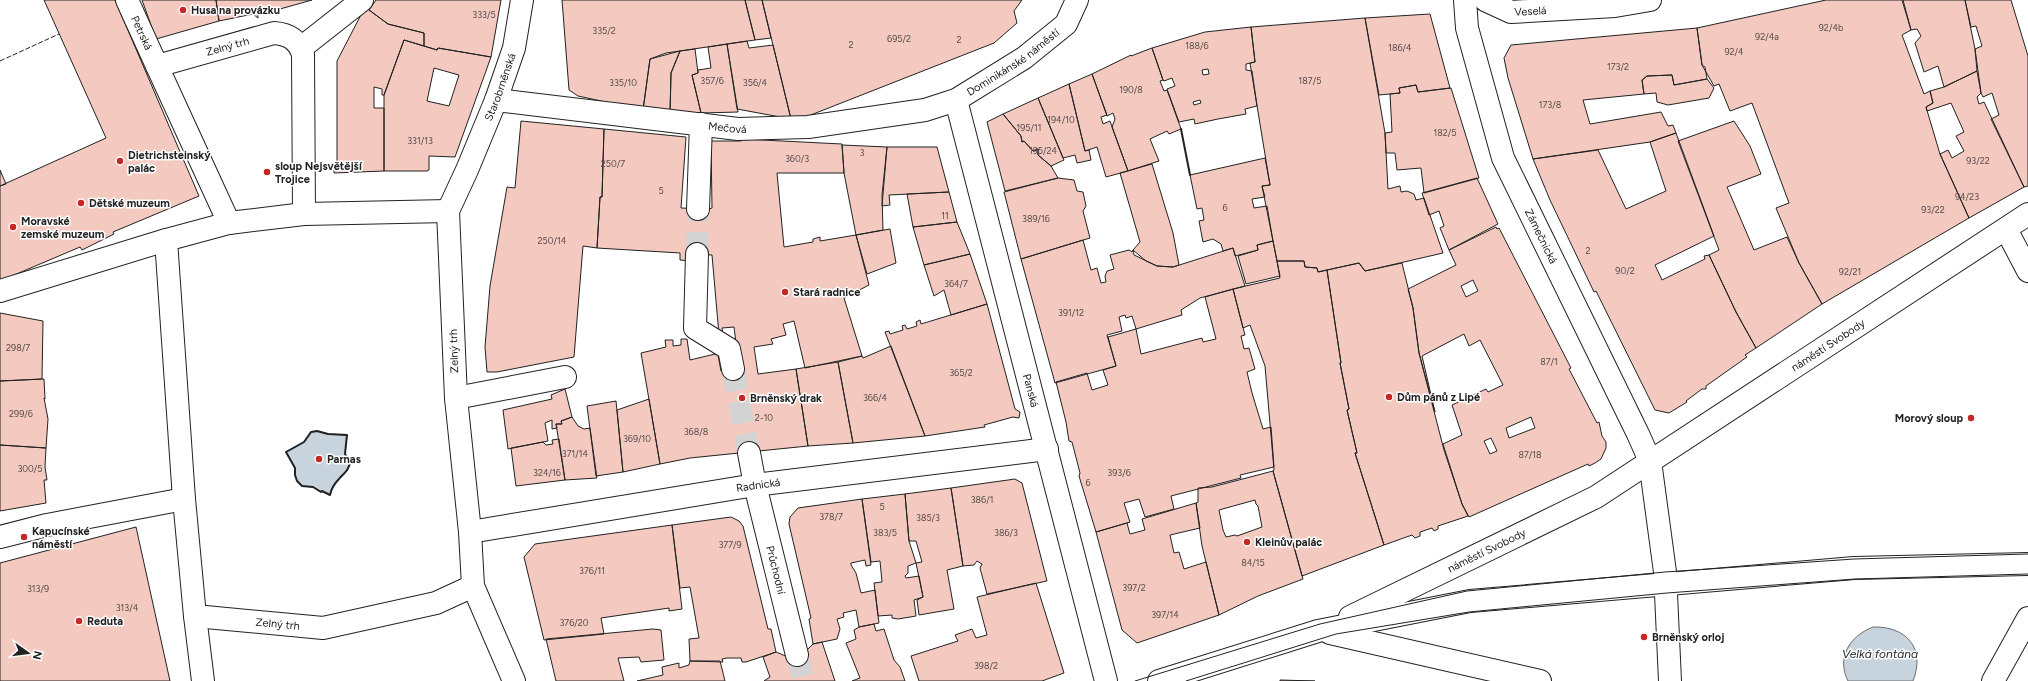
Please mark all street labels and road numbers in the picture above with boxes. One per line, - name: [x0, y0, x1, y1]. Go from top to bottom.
- street label: Veselá: [1514, 3, 1547, 18]
- street label: Petrská: [129, 14, 155, 52]
- street label: Dominikánské náměstí: [964, 25, 1062, 98]
- street label: Zelný trh: [205, 34, 251, 58]
- street label: Starobrněnská: [482, 51, 518, 123]
- street label: Mečová: [707, 119, 747, 136]
- street label: Zámečnická: [1522, 207, 1560, 266]
- street label: náměstí Svobody: [1789, 316, 1867, 374]
- street label: Zelný trh: [447, 329, 461, 373]
- street label: Panská: [1020, 372, 1042, 409]
- street label: Radnická: [735, 475, 781, 495]
- street label: náměstí Svobody: [1445, 526, 1528, 575]
- street label: Průchodní: [764, 544, 788, 596]
- street label: Zelný trh: [255, 615, 300, 632]

